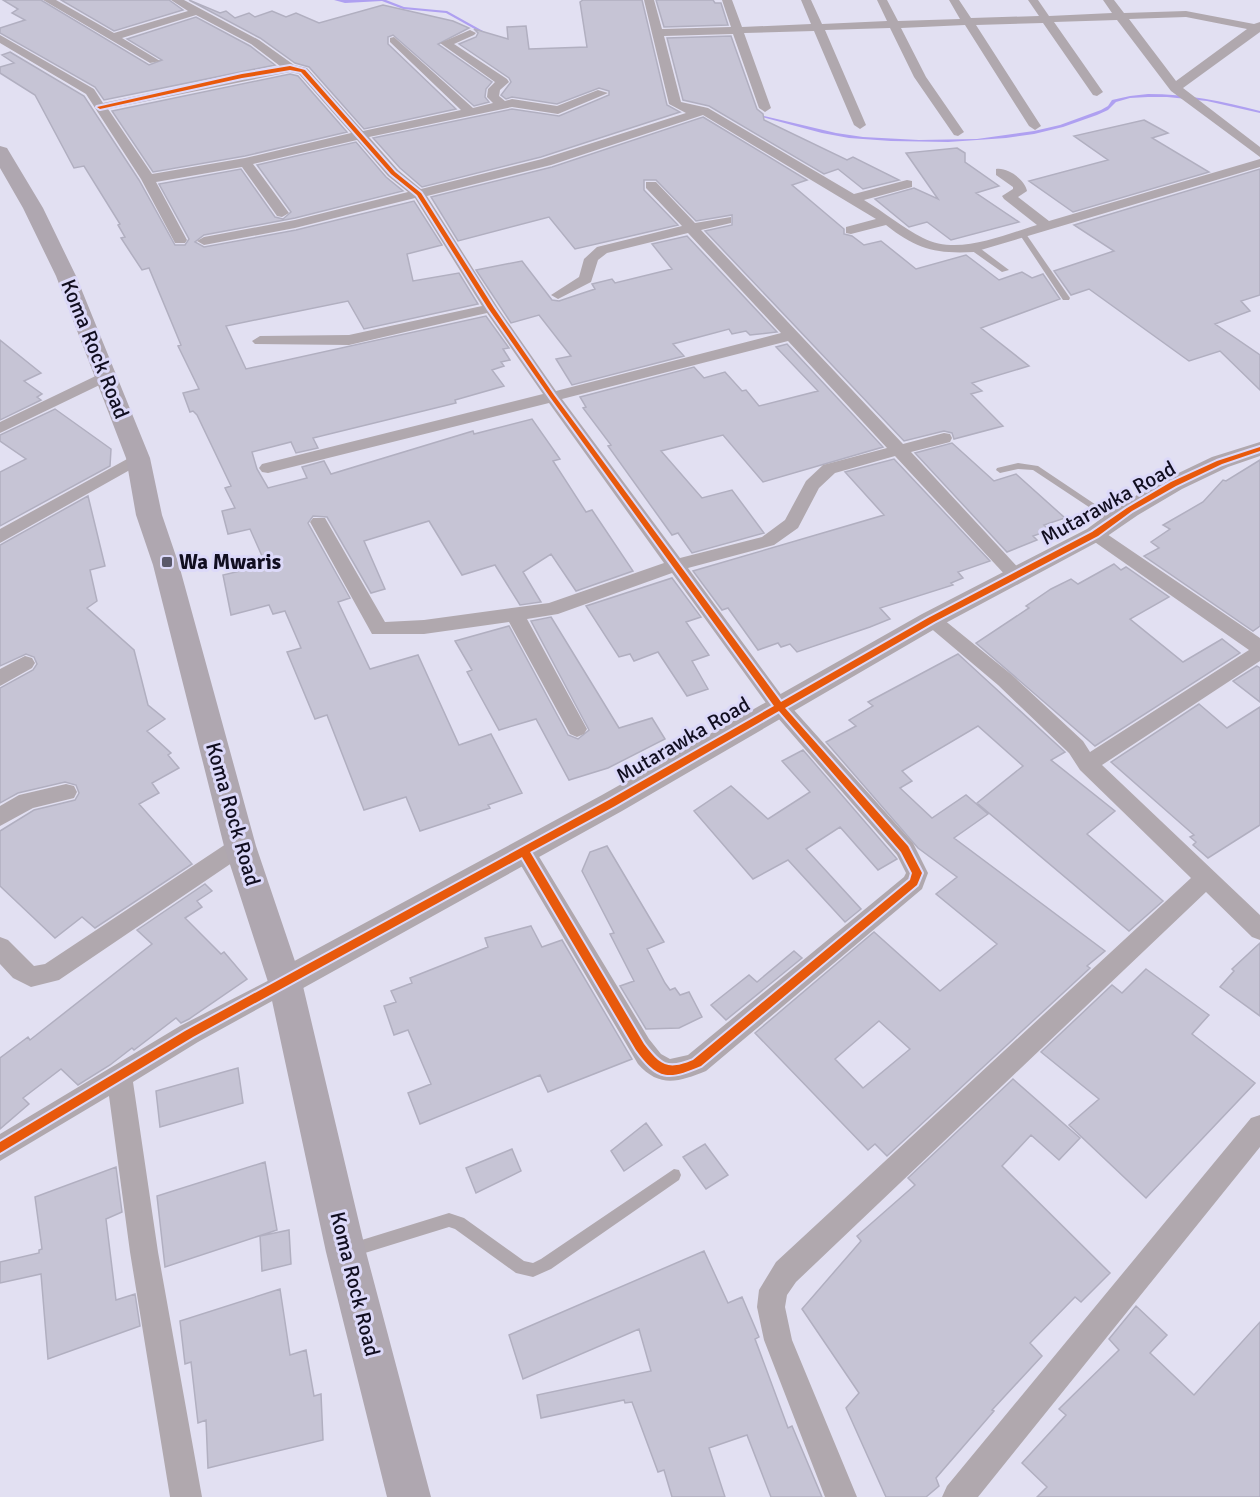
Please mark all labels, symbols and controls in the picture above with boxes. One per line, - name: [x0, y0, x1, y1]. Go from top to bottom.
- street label: Koma Rock Road: [55, 275, 135, 423]
- street label: Mutarawka Road: [1036, 455, 1180, 551]
- place label: Wa Mwaris: [179, 549, 281, 575]
- marker: Wa Mwaris: [160, 555, 174, 569]
- street label: Mutarawka Road: [611, 691, 755, 789]
- street label: Koma Rock Road: [200, 739, 266, 889]
- street label: Koma Rock Road: [324, 1209, 386, 1359]

